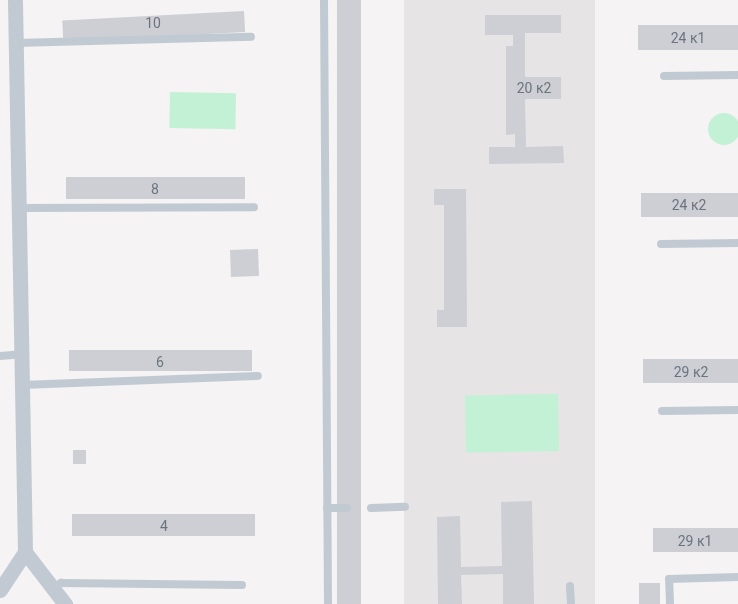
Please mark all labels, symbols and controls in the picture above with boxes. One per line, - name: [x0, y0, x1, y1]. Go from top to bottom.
- house number: 10: [145, 15, 161, 31]
- house number: 24 к1: [671, 30, 705, 46]
- house number: 20 к2: [517, 80, 551, 96]
- house number: 8: [151, 181, 159, 197]
- house number: 24 к2: [672, 197, 706, 213]
- house number: 6: [156, 354, 164, 370]
- house number: 29 к2: [674, 364, 708, 380]
- house number: 4: [160, 518, 168, 534]
- house number: 29 к1: [678, 533, 712, 549]

